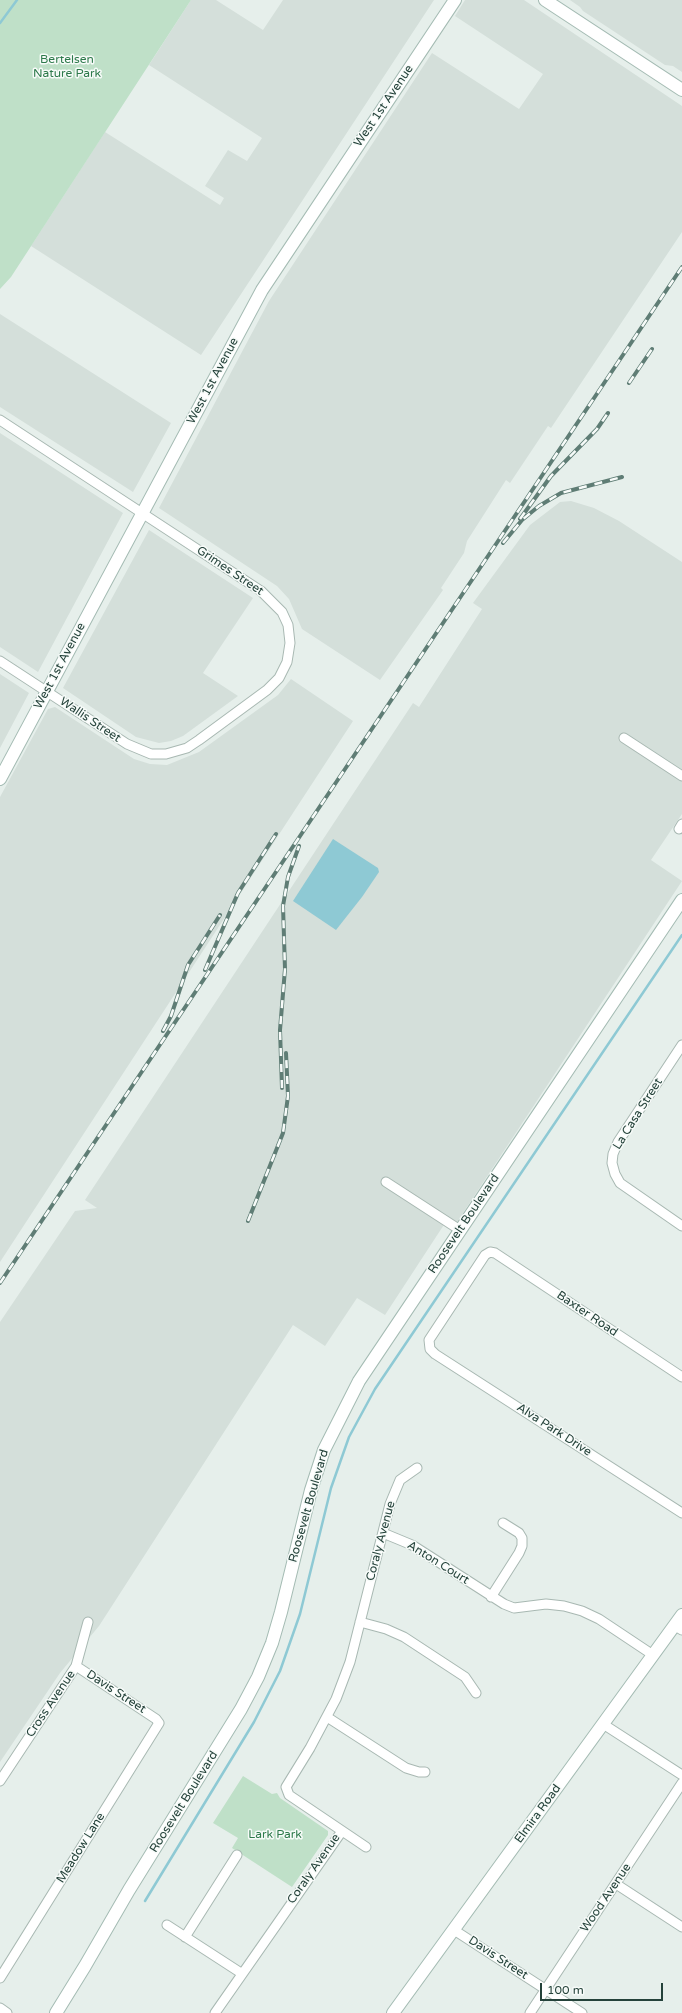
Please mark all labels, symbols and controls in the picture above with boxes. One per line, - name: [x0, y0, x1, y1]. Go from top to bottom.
- park label: Bertelsen Nature Park: [33, 53, 101, 81]
- street label: West 1st Avenue: [351, 62, 417, 150]
- street label: West 1st Avenue: [184, 335, 242, 427]
- street label: Grimes Street: [194, 543, 266, 599]
- street label: West 1st Avenue: [31, 620, 89, 712]
- street label: Wallis Street: [57, 694, 123, 746]
- street label: La Casa Street: [610, 1076, 666, 1152]
- street label: Roosevelt Boulevard: [425, 1171, 503, 1277]
- street label: Baxter Road: [554, 1288, 620, 1340]
- street label: Alva Park Drive: [514, 1400, 594, 1460]
- street label: Roosevelt Boulevard: [286, 1448, 332, 1564]
- street label: Coraly Avenue: [363, 1499, 399, 1583]
- street label: Anton Court: [404, 1538, 472, 1588]
- street label: Davis Street: [84, 1667, 148, 1717]
- street label: Cross Avenue: [23, 1668, 79, 1740]
- street label: Roosevelt Boulevard: [147, 1749, 221, 1855]
- street label: Elmira Road: [512, 1782, 564, 1846]
- street label: Meadow Lane: [54, 1810, 108, 1886]
- park label: Lark Park: [248, 1828, 302, 1842]
- street label: Coraly Avenue: [285, 1831, 343, 1907]
- street label: Wood Avenue: [578, 1861, 634, 1935]
- street label: Davis Street: [466, 1933, 530, 1983]
- scale bar: [542, 1975, 665, 2001]
- text: 100 m: [547, 1983, 584, 1997]

